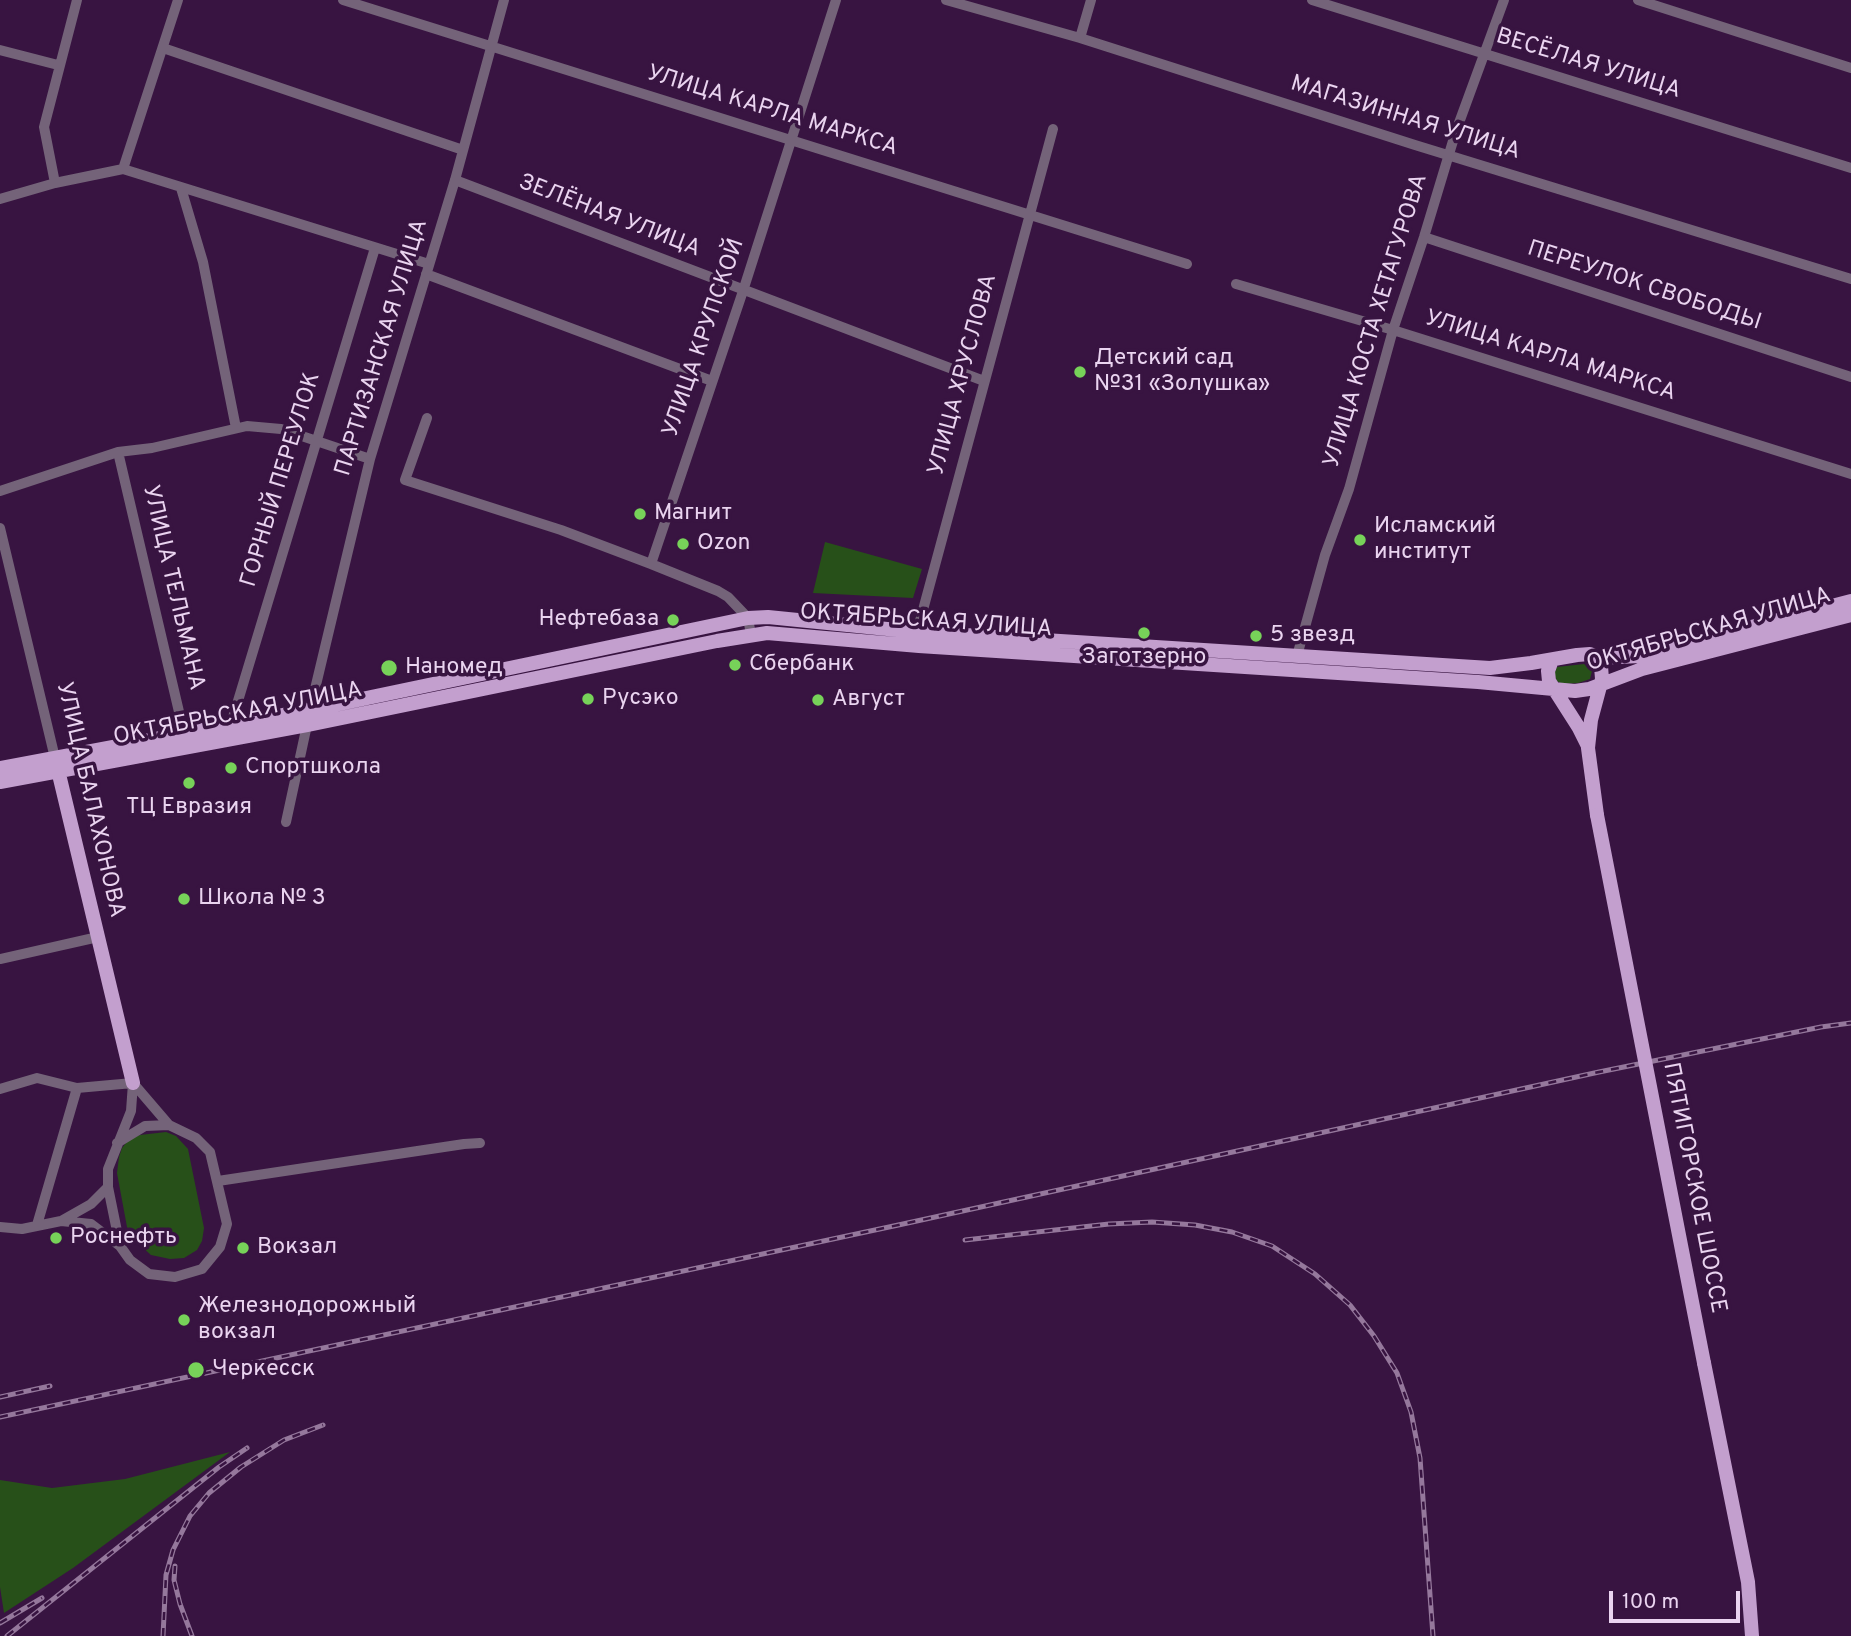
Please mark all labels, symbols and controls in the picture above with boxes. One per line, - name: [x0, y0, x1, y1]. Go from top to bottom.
- street label: ВЕСЁЛАЯ УЛИЦА: [1492, 24, 1684, 106]
- street label: УЛИЦА КАРЛА МАРКСА: [643, 61, 901, 163]
- street label: МАГАЗИННАЯ УЛИЦА: [1287, 71, 1523, 167]
- street label: ЗЕЛЁНАЯ УЛИЦА: [514, 170, 704, 264]
- street label: УЛИЦА КОСТА ХЕТАГУРОВА: [1319, 171, 1435, 471]
- street label: ПАРТИЗАНСКАЯ УЛИЦА: [331, 216, 435, 480]
- street label: УЛИЦА КРУПСКОЙ: [658, 235, 752, 441]
- street label: ПЕРЕУЛОК СВОБОДЫ: [1523, 236, 1765, 338]
- street label: УЛИЦА ХРУСЛОВА: [924, 271, 1004, 479]
- street label: УЛИЦА КАРЛА МАРКСА: [1421, 306, 1679, 408]
- place label: Детский сад №31 «Золушка»: [1094, 345, 1270, 399]
- marker: Детский сад №31 «Золушка»: [1072, 364, 1088, 380]
- street label: ГОРНЫЙ ПЕРЕУЛОК: [236, 369, 328, 591]
- street label: УЛИЦА ТЕЛЬМАНА: [135, 483, 209, 693]
- place label: Магнит: [654, 500, 732, 528]
- marker: Магнит: [632, 506, 648, 522]
- place label: Исламский институт: [1374, 513, 1496, 567]
- place label: Ozon: [697, 530, 750, 558]
- marker: Исламский институт: [1352, 532, 1368, 548]
- marker: Ozon: [675, 536, 691, 552]
- street label: ОКТЯБРЬСКАЯ УЛИЦА: [1584, 583, 1834, 679]
- street label: ОКТЯБРЬСКАЯ УЛИЦА: [799, 599, 1053, 645]
- place label: Нефтебаза: [538, 606, 659, 634]
- marker: Нефтебаза: [665, 612, 681, 628]
- place label: 5 звезд: [1270, 622, 1355, 650]
- marker: Заготзерно: [1136, 625, 1152, 641]
- marker: 5 звезд: [1248, 628, 1264, 644]
- place label: Заготзерно: [1082, 644, 1206, 672]
- place label: Сбербанк: [749, 651, 854, 679]
- place label: Наномед: [405, 654, 503, 682]
- marker: Сбербанк: [727, 657, 743, 673]
- marker: Наномед: [379, 658, 399, 678]
- street label: ОКТЯБРЬСКАЯ УЛИЦА: [111, 677, 365, 753]
- street label: УЛИЦА БАЛАХОНОВА: [48, 680, 130, 920]
- place label: Русэко: [602, 685, 679, 713]
- place label: Август: [832, 686, 905, 714]
- marker: Русэко: [580, 691, 596, 707]
- marker: Август: [810, 692, 826, 708]
- place label: Спортшкола: [245, 754, 381, 782]
- marker: Спортшкола: [223, 760, 239, 776]
- marker: ТЦ Евразия: [181, 775, 197, 791]
- place label: ТЦ Евразия: [126, 794, 252, 822]
- place label: Школа № 3: [198, 885, 326, 913]
- marker: Школа № 3: [176, 891, 192, 907]
- street label: ПЯТИГОРСКОЕ ШОССЕ: [1655, 1060, 1731, 1316]
- place label: Роснефть: [70, 1224, 177, 1252]
- marker: Роснефть: [48, 1230, 64, 1246]
- place label: Вокзал: [257, 1234, 337, 1262]
- marker: Вокзал: [235, 1240, 251, 1256]
- place label: Железнодорожный вокзал: [198, 1293, 416, 1347]
- marker: Железнодорожный вокзал: [176, 1312, 192, 1328]
- place label: Черкесск: [212, 1356, 315, 1384]
- marker: Черкесск: [186, 1360, 206, 1380]
- scale bar: [1613, 1576, 1744, 1620]
- text: 100 m: [1622, 1589, 1679, 1616]

